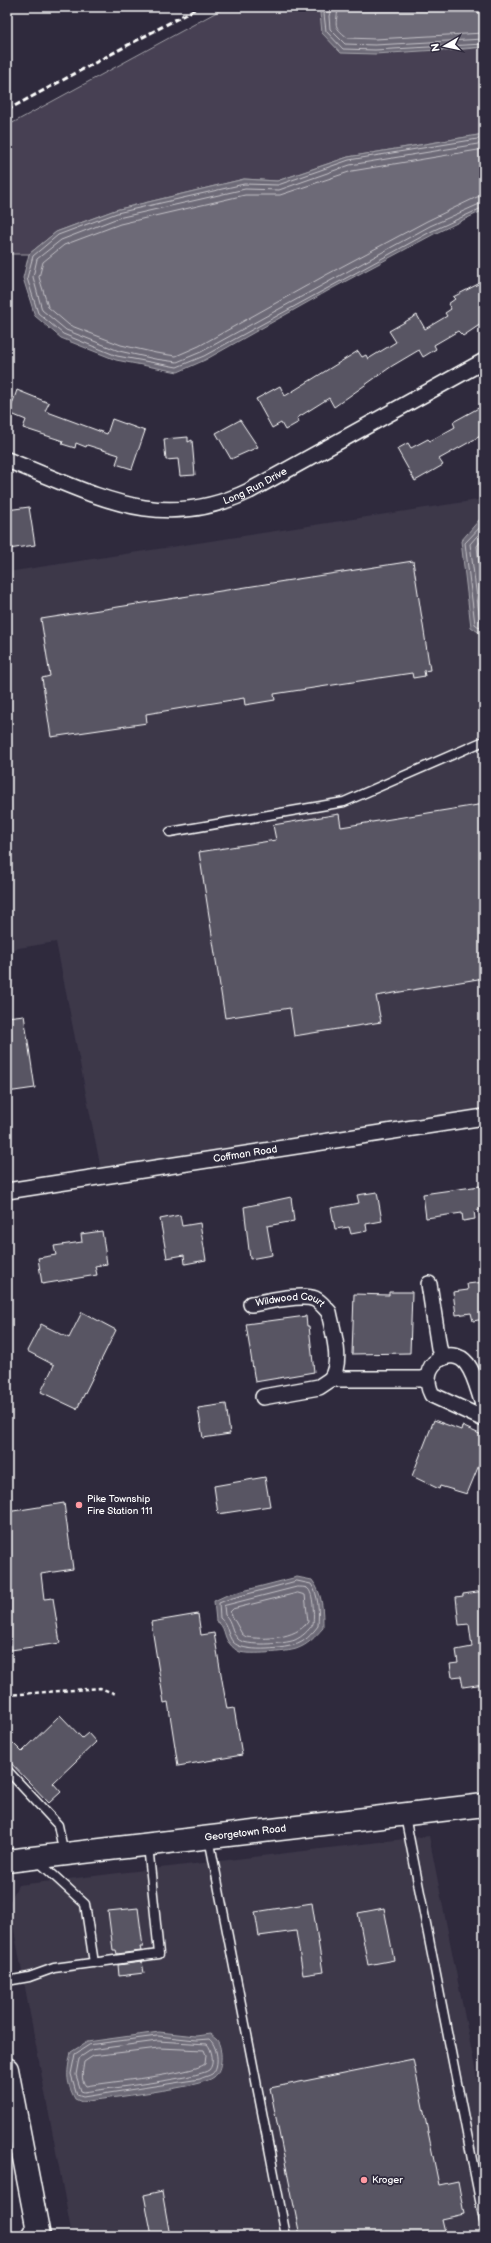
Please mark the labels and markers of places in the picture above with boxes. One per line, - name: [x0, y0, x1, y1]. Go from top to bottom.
- place label: Pike Township Fire Station 111: [87, 1493, 153, 1517]
- marker: Pike Township Fire Station 111: [74, 1500, 84, 1510]
- place label: Kroger: [372, 2174, 403, 2186]
- marker: Kroger: [359, 2175, 369, 2185]

